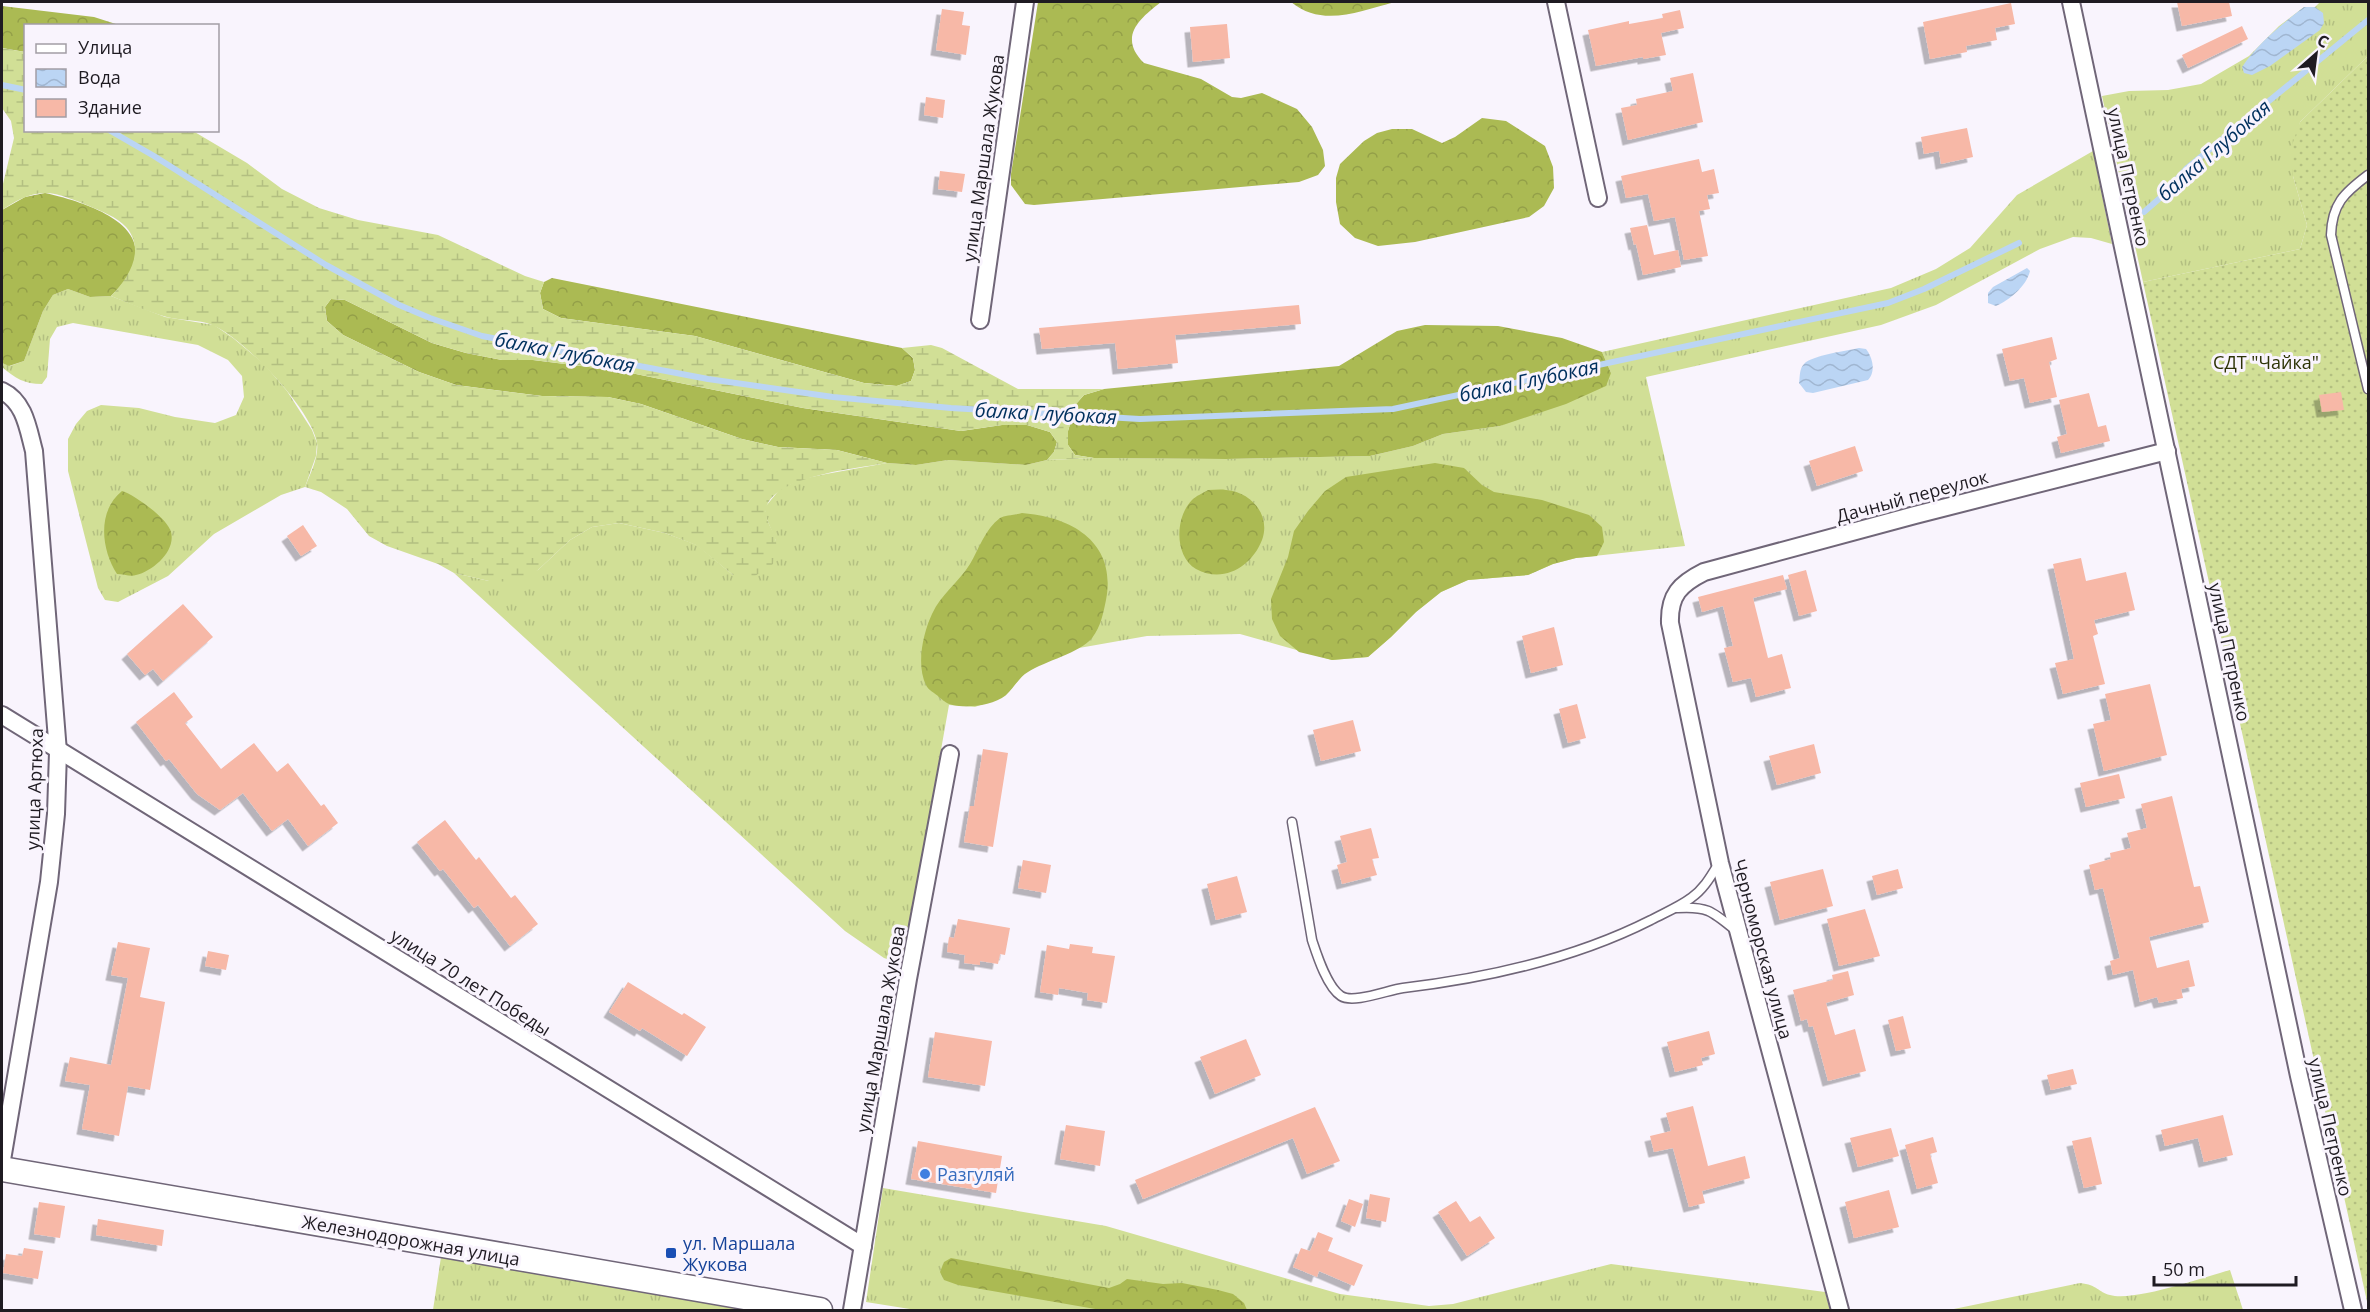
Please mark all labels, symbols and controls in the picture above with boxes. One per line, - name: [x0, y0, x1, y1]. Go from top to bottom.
- legend: [24, 24, 219, 132]
- north arrow: [2286, 24, 2346, 84]
- text: С: [2313, 29, 2333, 53]
- text: Улица: [78, 35, 132, 59]
- street label: улица Маршала Жукова: [957, 53, 1009, 263]
- text: Вода: [78, 65, 121, 89]
- water label: балка Глубокая: [2151, 93, 2277, 207]
- text: Здание: [78, 95, 142, 119]
- street label: улица Петренко: [2103, 106, 2155, 248]
- water label: балка Глубокая: [493, 325, 637, 379]
- park label: СДТ "Чайка": [2213, 350, 2319, 374]
- water label: балка Глубокая: [1457, 352, 1601, 408]
- water label: балка Глубокая: [974, 396, 1118, 430]
- street label: Дачный переулок: [1833, 464, 1991, 528]
- street label: улица Петренко: [2204, 581, 2256, 723]
- street label: улица Артюха: [20, 728, 48, 850]
- street label: Черноморская улица: [1727, 856, 1799, 1042]
- street label: улица 70 лет Победы: [386, 923, 556, 1041]
- street label: улица Маршала Жукова: [850, 924, 910, 1134]
- street label: улица Петренко: [2303, 1056, 2359, 1198]
- place label: Разгуляй: [937, 1162, 1015, 1186]
- marker: Разгуляй: [918, 1167, 932, 1181]
- street label: Железнодорожная улица: [300, 1209, 522, 1271]
- place label: ул. Маршала Жукова: [683, 1231, 795, 1276]
- marker: ул. Маршала Жукова: [664, 1246, 678, 1260]
- scale bar: [2154, 1249, 2296, 1287]
- text: 50 m: [2163, 1257, 2205, 1281]

